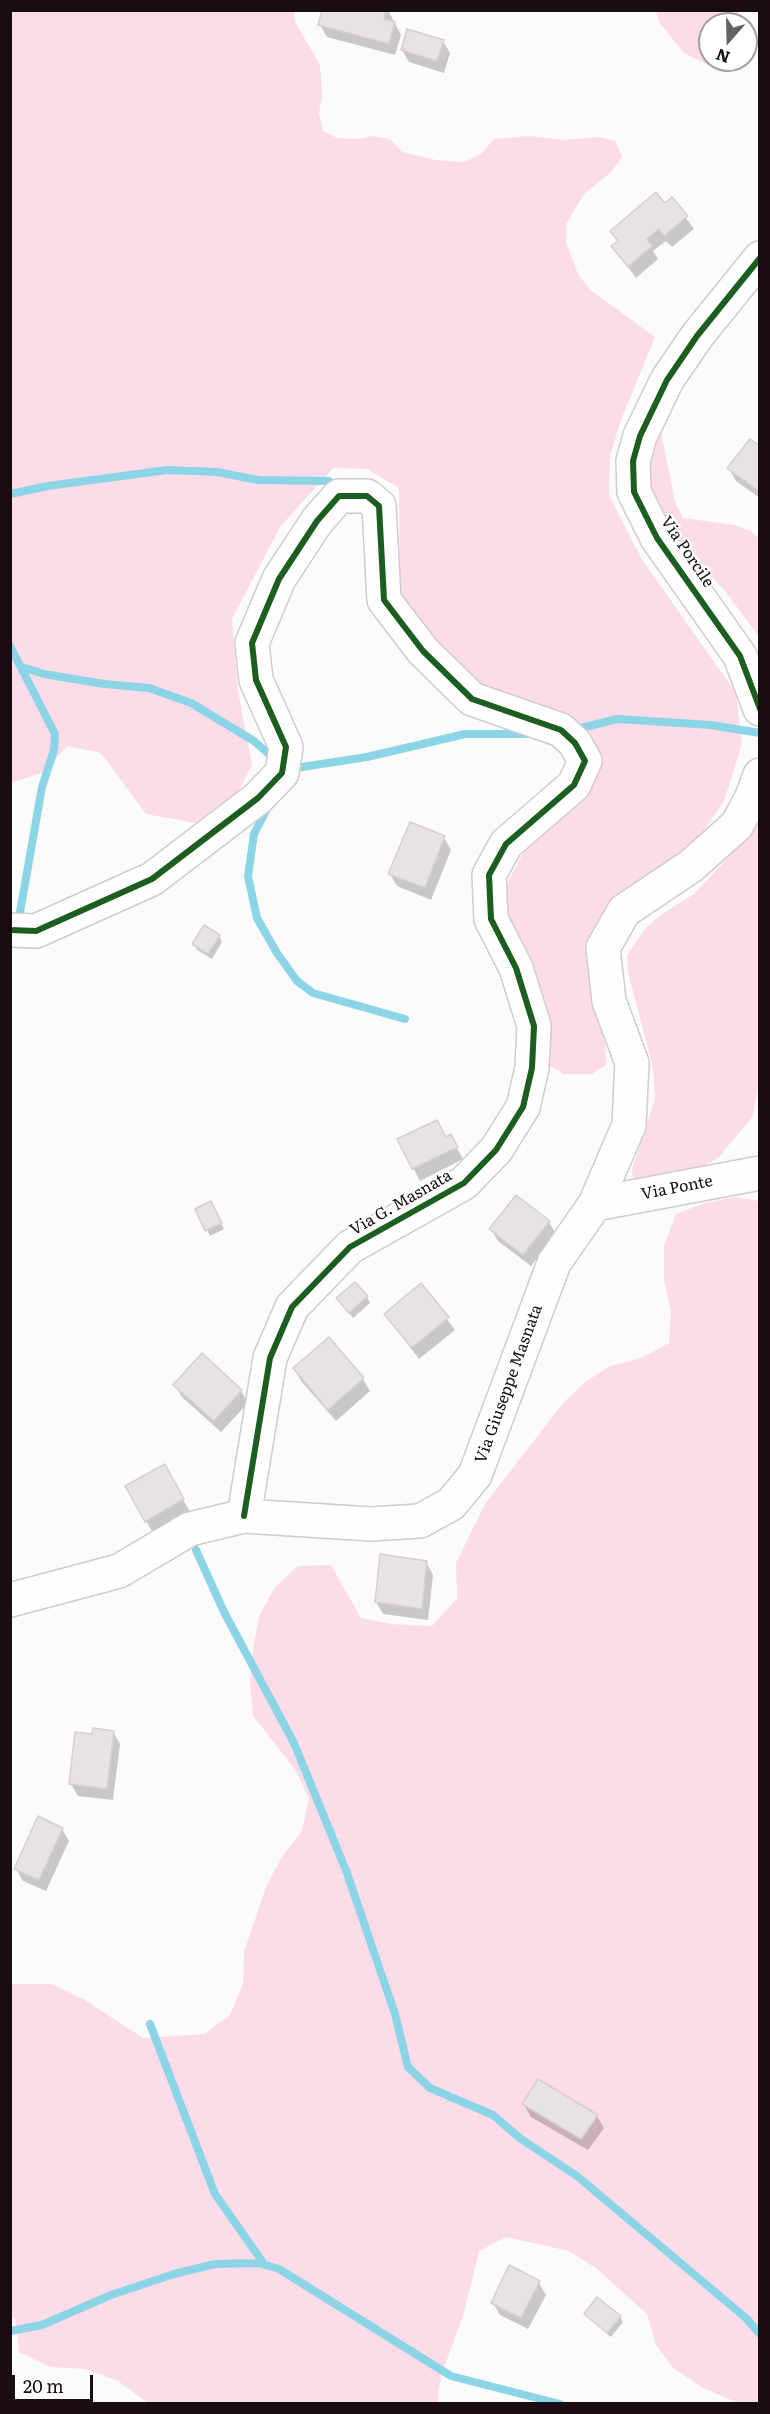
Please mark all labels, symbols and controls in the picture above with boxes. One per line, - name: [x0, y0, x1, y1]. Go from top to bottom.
- north arrow: [698, 12, 758, 72]
- text: N: [712, 43, 733, 71]
- street label: Via Porcile: [656, 513, 718, 591]
- street label: Via G. Masnata: [347, 1166, 455, 1240]
- street label: Via Ponte: [640, 1172, 714, 1204]
- street label: Via Giuseppe Masnata: [471, 1302, 547, 1466]
- scale bar: [15, 2363, 96, 2401]
- text: 20 m: [23, 2372, 64, 2399]

